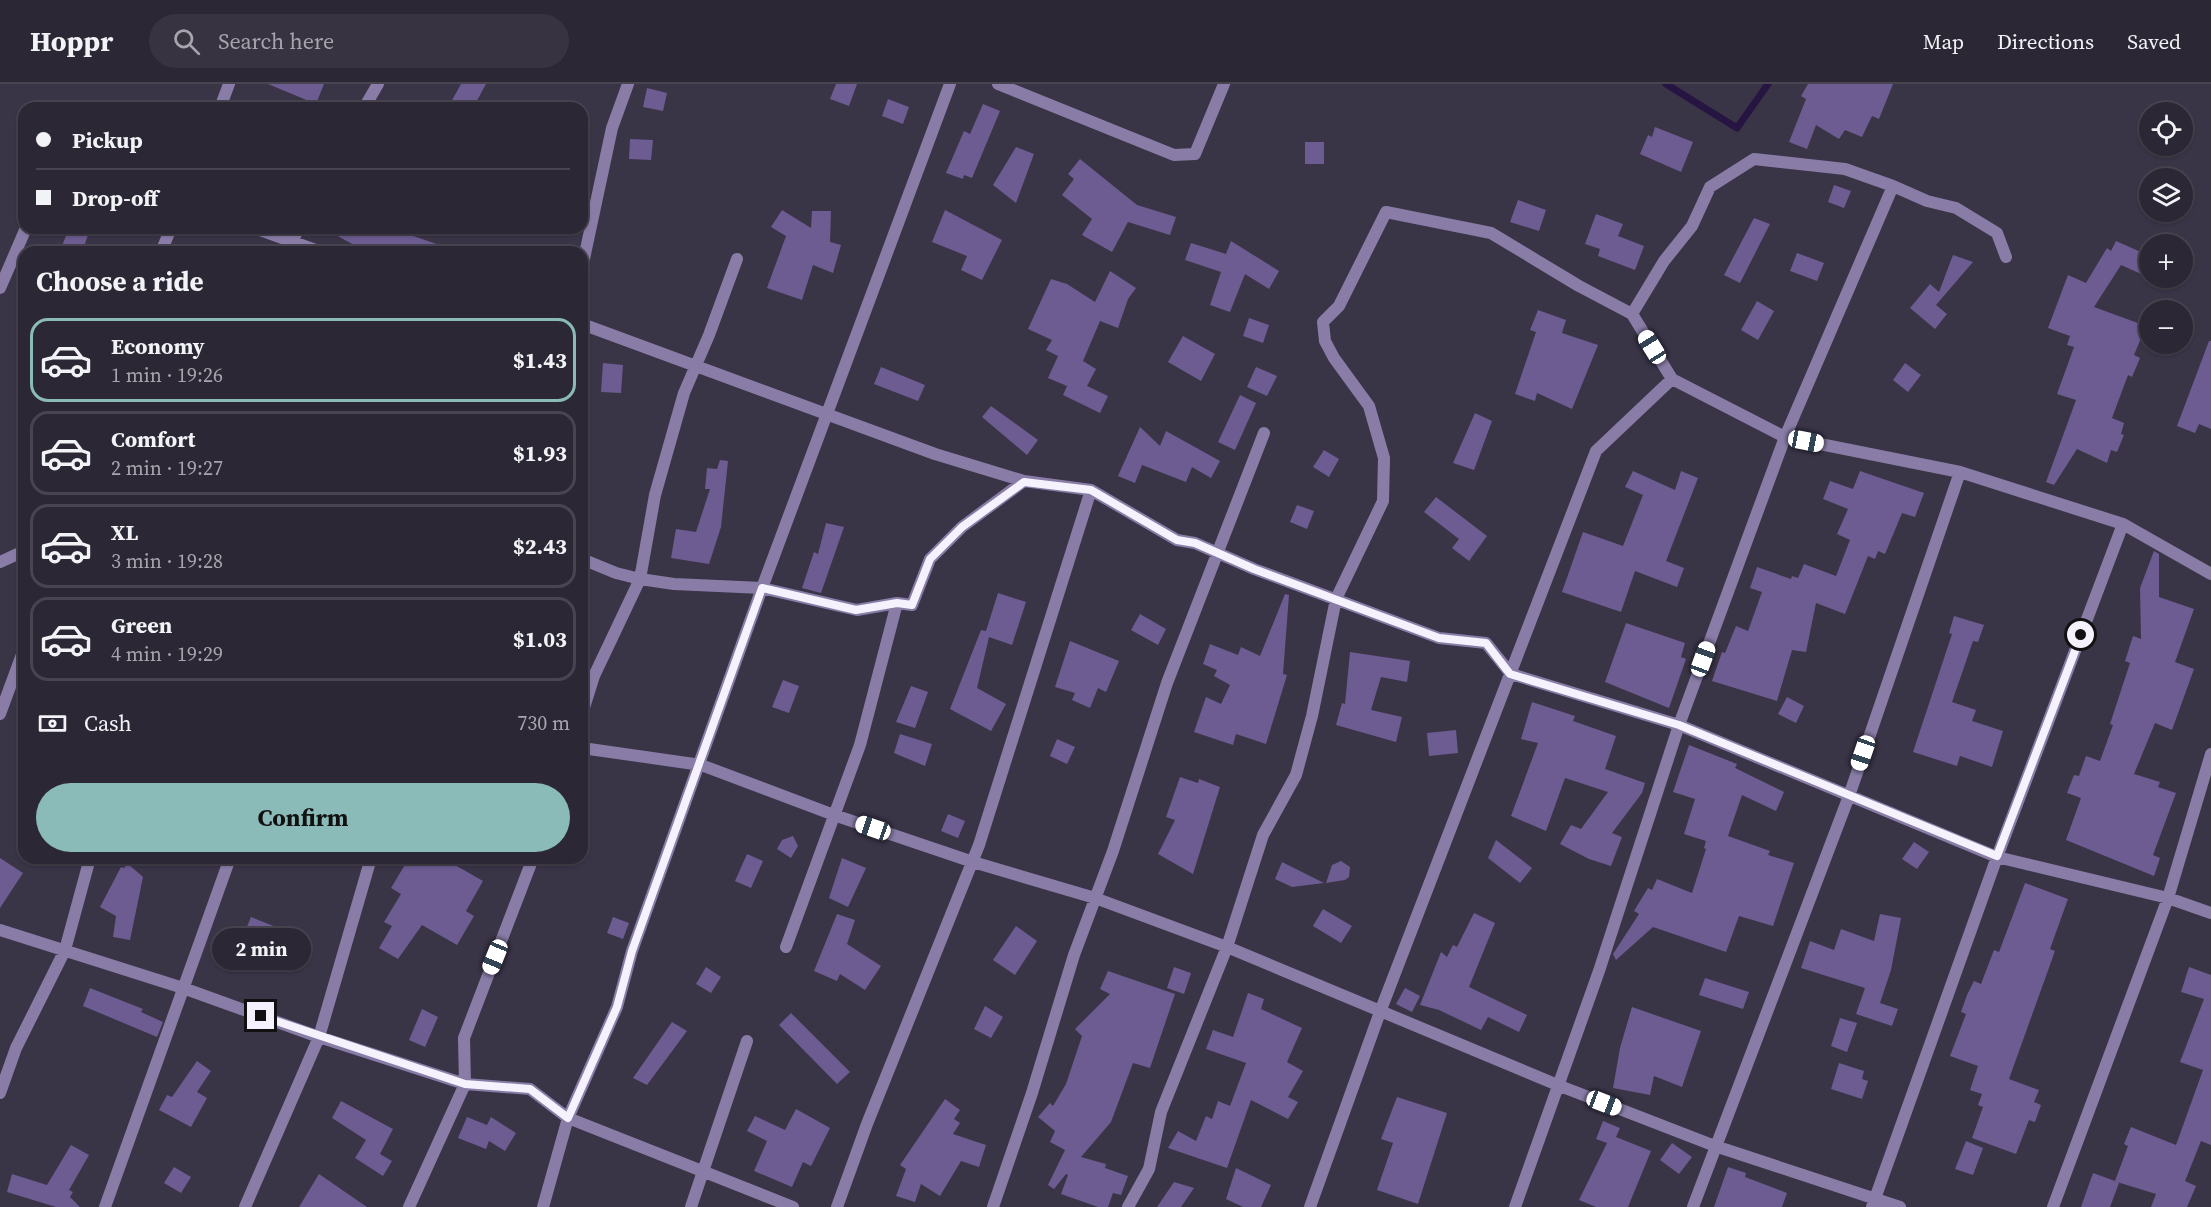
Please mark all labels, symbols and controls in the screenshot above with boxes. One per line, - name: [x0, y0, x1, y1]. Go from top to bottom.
- search box: [149, 14, 569, 68]
- text: Hoppr: [30, 22, 113, 60]
- icon: search: [170, 25, 203, 58]
- text: Search here: [218, 26, 334, 56]
- text: Map: [1923, 27, 1964, 56]
- text: Directions: [1997, 27, 2094, 56]
- text: Saved: [2127, 27, 2181, 56]
- map controls: [2139, 102, 2193, 354]
- button: locate: [2139, 102, 2193, 156]
- text: Pickup: [72, 125, 143, 155]
- button: layers: [2139, 168, 2193, 222]
- text: Drop-off: [72, 183, 158, 213]
- button: +: [2139, 234, 2193, 288]
- text: Choose a ride: [36, 263, 204, 300]
- button: −: [2139, 300, 2193, 354]
- car: [1635, 327, 1669, 367]
- text: Economy: [111, 331, 205, 361]
- icon: car: [39, 333, 93, 387]
- text: $1.43: [513, 345, 567, 375]
- text: 1 min · 19:26: [111, 361, 223, 389]
- text: Comfort: [111, 424, 195, 454]
- icon: car: [39, 426, 93, 480]
- car: [1787, 429, 1825, 453]
- text: $1.93: [513, 438, 567, 468]
- text: 2 min · 19:27: [111, 454, 223, 482]
- text: XL: [111, 517, 138, 547]
- icon: car: [39, 519, 93, 573]
- text: $2.43: [513, 531, 567, 561]
- text: 3 min · 19:28: [111, 547, 223, 575]
- text: Green: [111, 610, 172, 640]
- icon: car: [39, 612, 93, 666]
- route start: [2067, 621, 2094, 648]
- text: $1.03: [513, 624, 567, 654]
- car: [1688, 639, 1718, 679]
- text: 4 min · 19:29: [111, 640, 223, 668]
- icon: cash: [36, 707, 69, 740]
- text: Cash: [84, 708, 132, 738]
- text: 730 m: [517, 709, 570, 737]
- car: [1849, 733, 1877, 773]
- button: Confirm: [36, 783, 570, 852]
- car: [853, 814, 893, 842]
- callout: 2 min: [212, 929, 310, 971]
- text: 2 min: [236, 935, 287, 963]
- car: [480, 937, 510, 977]
- route end: [247, 1002, 274, 1029]
- car: [1584, 1088, 1624, 1118]

